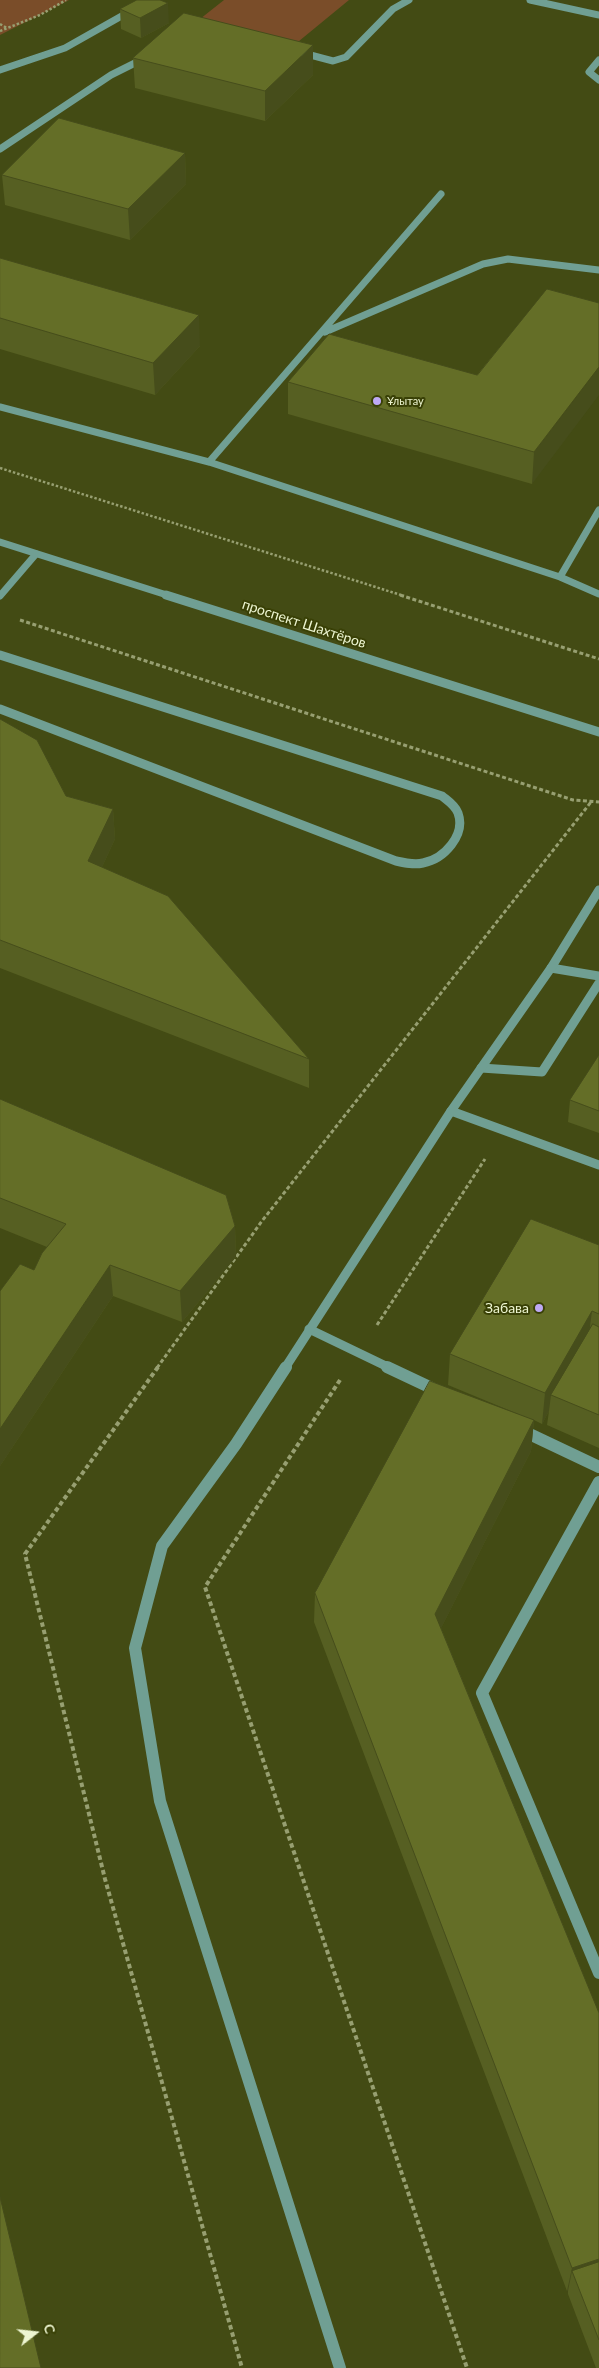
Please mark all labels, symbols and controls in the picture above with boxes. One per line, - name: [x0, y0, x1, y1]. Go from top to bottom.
- place label: Ұлытау: [387, 394, 424, 408]
- marker: Ұлытау: [371, 395, 383, 407]
- street label: проспект Шахтёров: [240, 596, 368, 652]
- place label: Забава: [485, 1300, 529, 1316]
- marker: Забава: [533, 1302, 545, 1314]
- north arrow: [10, 2308, 60, 2358]
- text: С: [40, 2322, 59, 2336]

